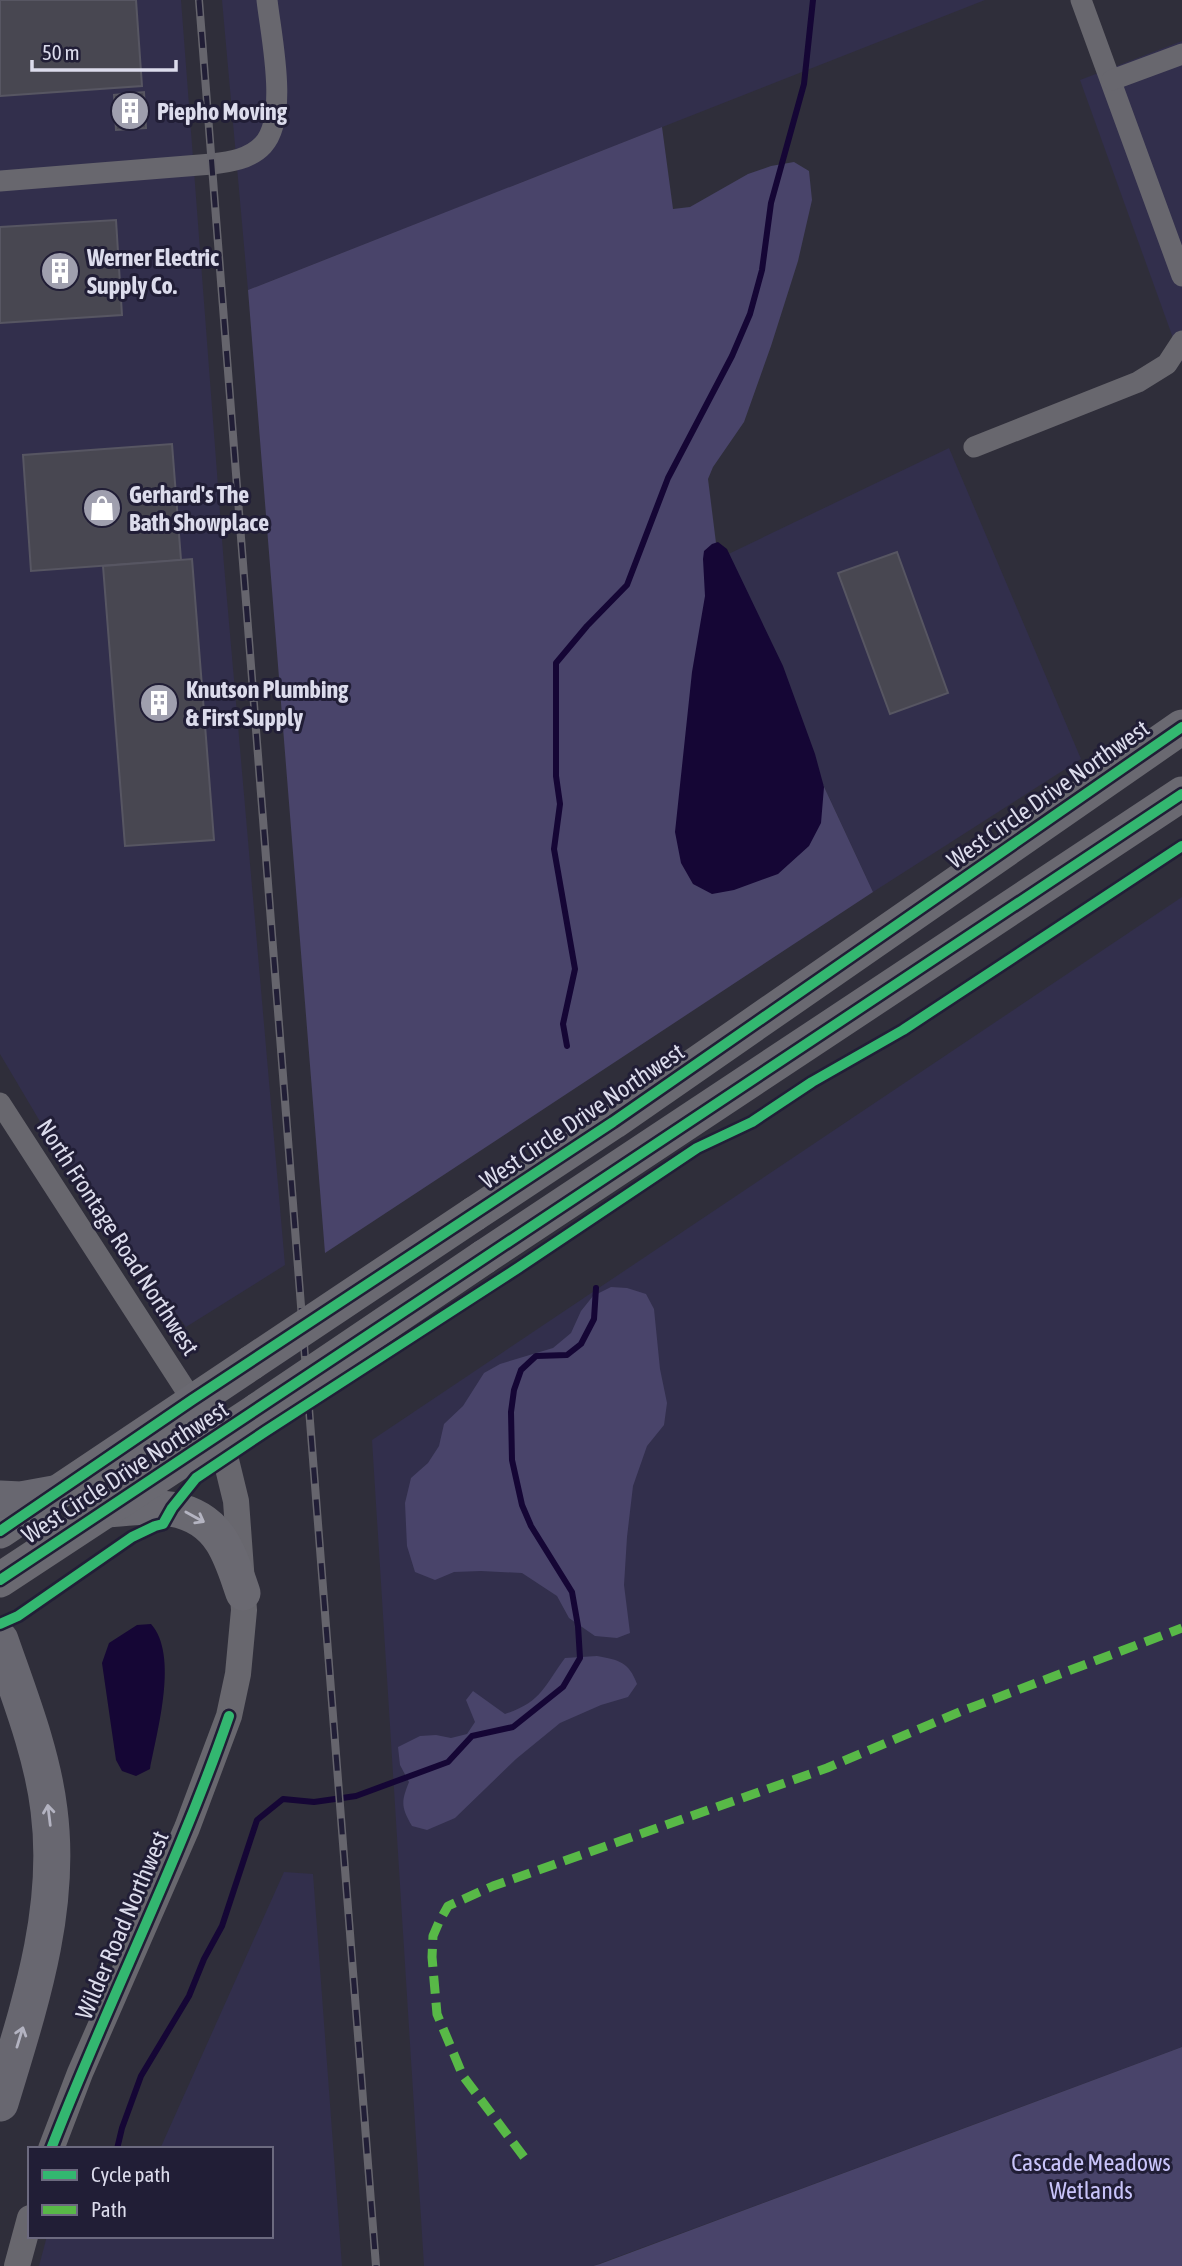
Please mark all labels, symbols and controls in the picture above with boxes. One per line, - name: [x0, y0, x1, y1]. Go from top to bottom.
- scale bar: [32, 28, 175, 72]
- text: 50 m: [42, 40, 80, 64]
- building icon: Piepho Moving: [109, 90, 151, 132]
- place label: Piepho Moving: [157, 98, 288, 125]
- place label: Werner Electric Supply Co.: [86, 244, 219, 299]
- building icon: Werner Electric Supply Co.: [39, 250, 81, 292]
- place label: Gerhard's The Bath Showplace: [129, 481, 269, 536]
- shop icon: Gerhard's The Bath Showplace: [81, 487, 123, 529]
- place label: Knutson Plumbing & First Supply: [186, 676, 349, 731]
- building icon: Knutson Plumbing & First Supply: [138, 682, 180, 724]
- street label: West Circle Drive Northwest: [942, 714, 1154, 874]
- street label: West Circle Drive Northwest: [475, 1038, 689, 1194]
- street label: North Frontage Road Northwest: [32, 1114, 204, 1360]
- street label: West Circle Drive Northwest: [17, 1395, 233, 1549]
- one-way arrow: [185, 1511, 205, 1525]
- one-way arrow: [43, 1804, 56, 1827]
- street label: Wilder Road Northwest: [70, 1827, 174, 2023]
- one-way arrow: [14, 2026, 27, 2048]
- legend: [28, 2147, 273, 2238]
- park label: Cascade Meadows Wetlands: [1011, 2149, 1171, 2204]
- text: Cycle path: [91, 2162, 170, 2186]
- text: Path: [91, 2197, 127, 2221]

